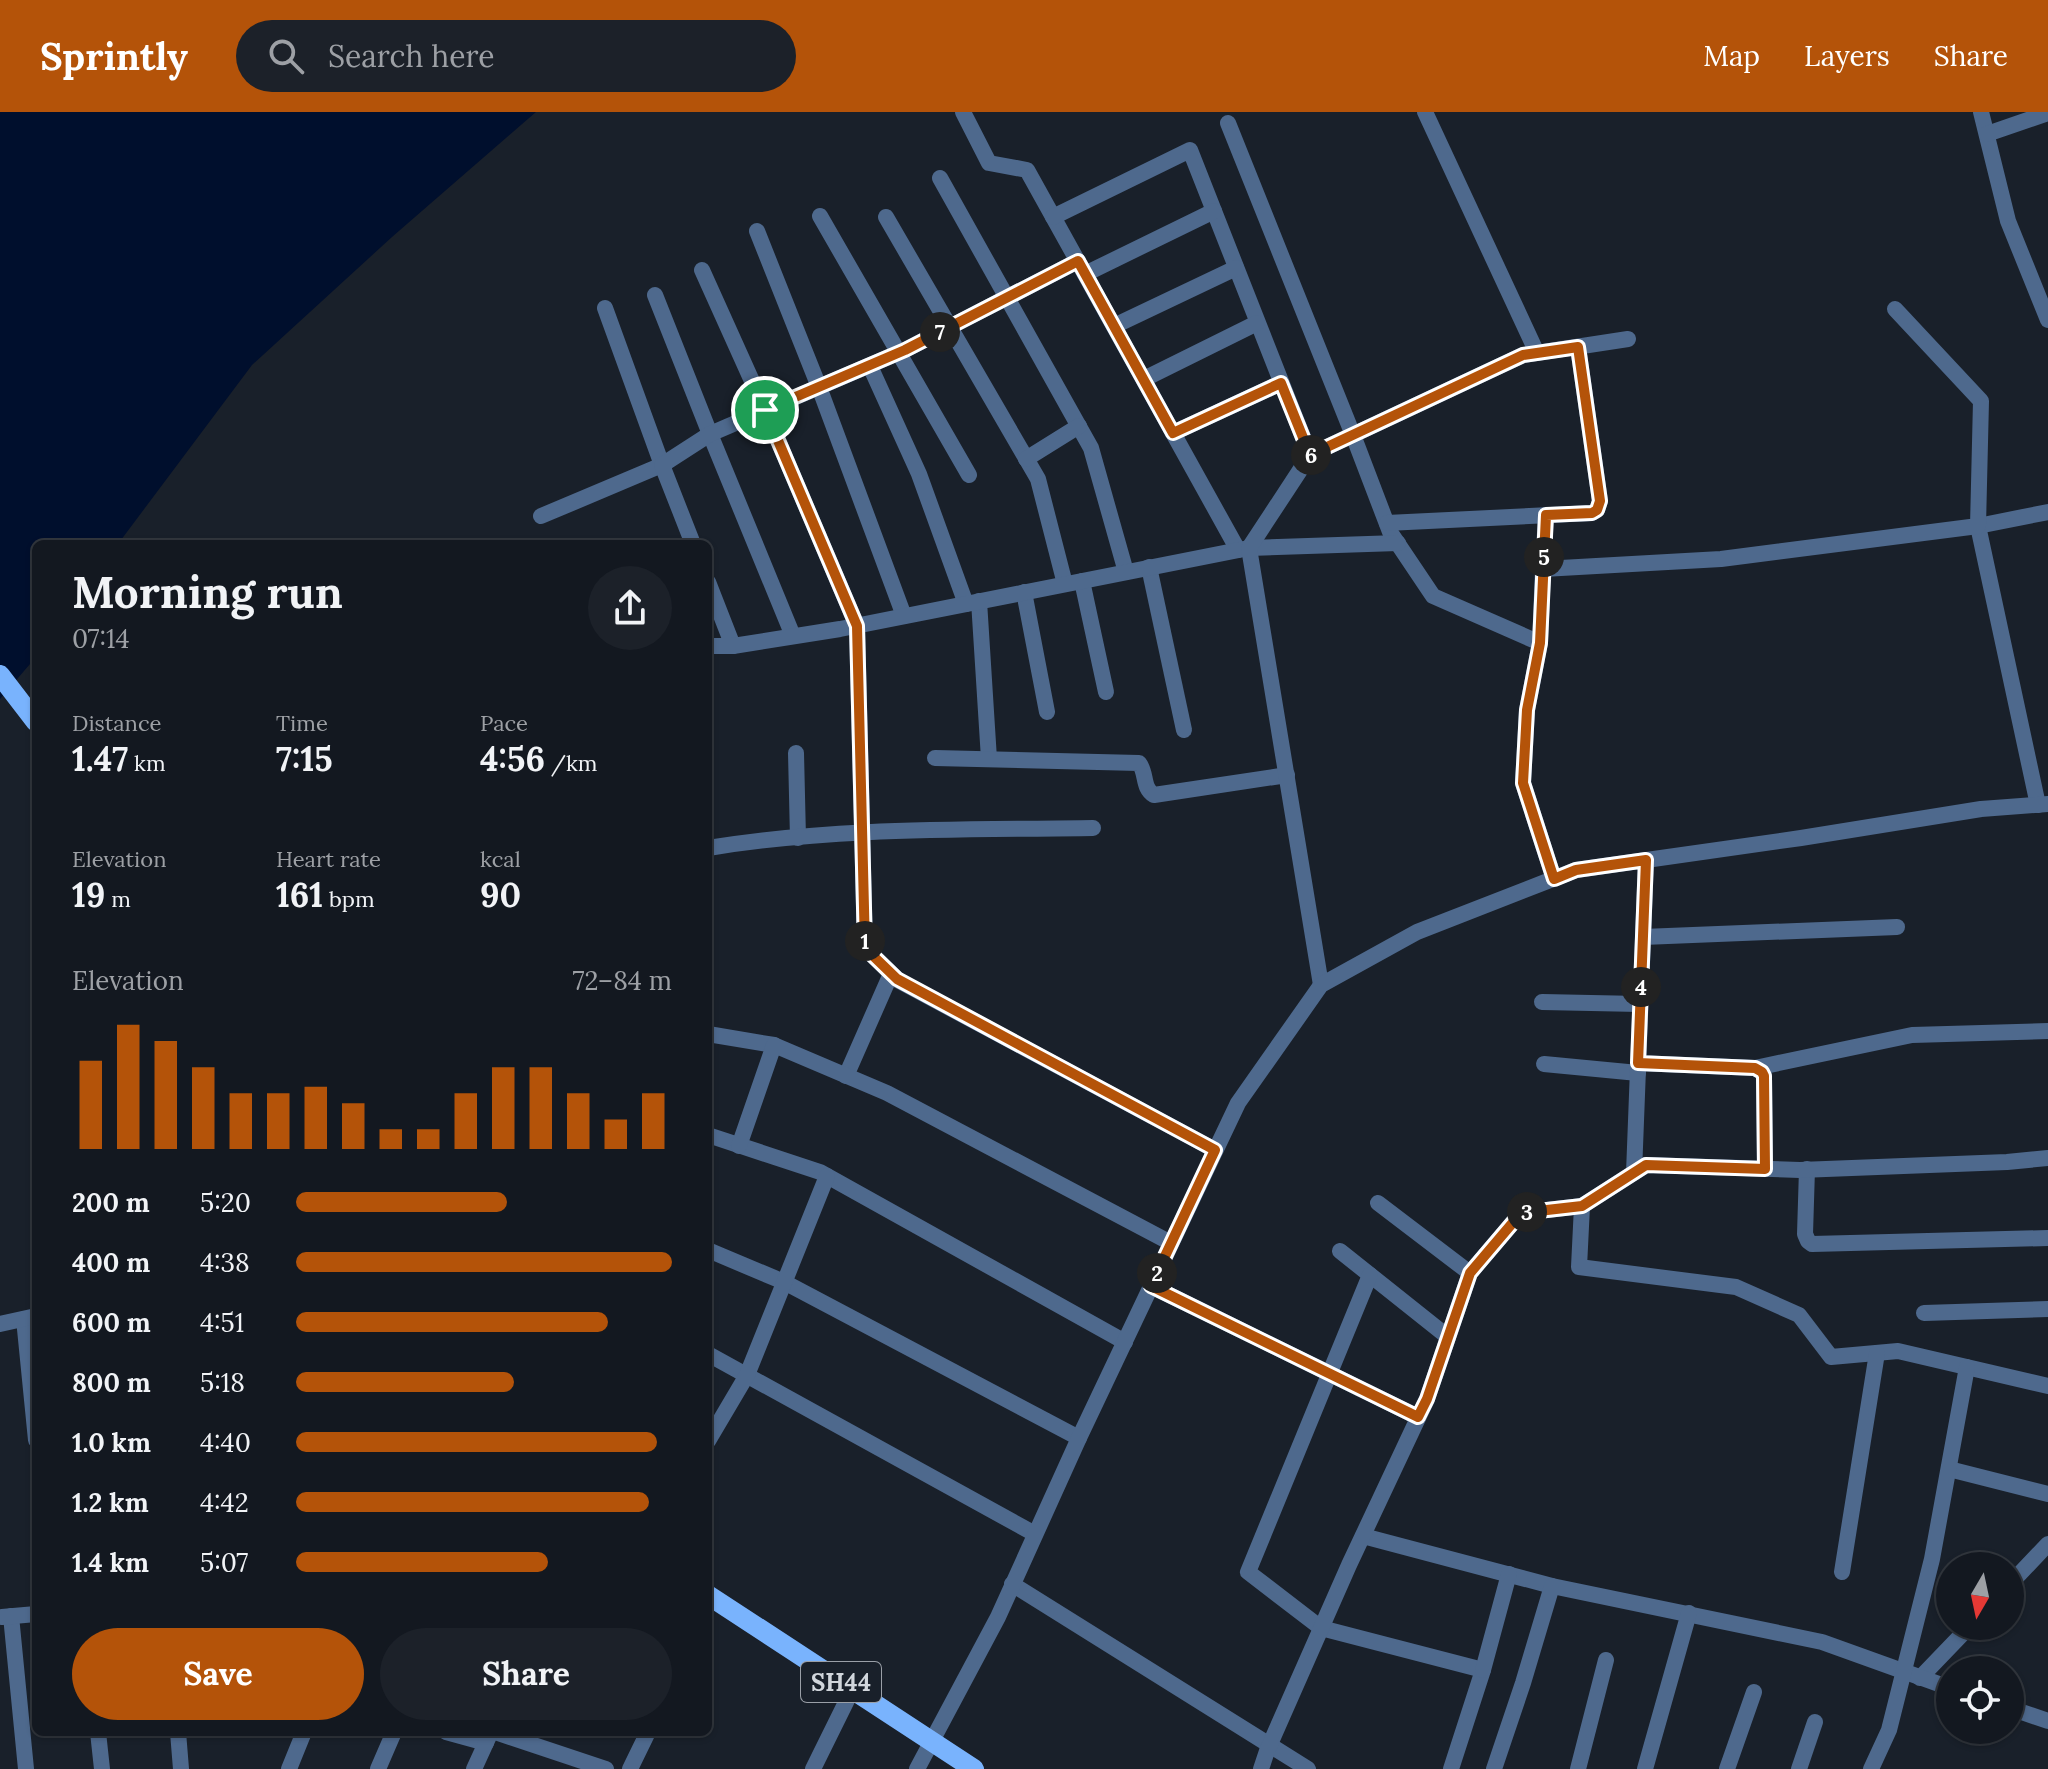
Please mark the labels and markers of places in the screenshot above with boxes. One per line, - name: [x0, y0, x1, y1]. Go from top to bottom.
- pin: 7: [920, 312, 960, 352]
- pin: [731, 376, 799, 444]
- pin: 6: [1291, 435, 1331, 475]
- pin: 5: [1524, 537, 1564, 577]
- pin: 1: [845, 921, 885, 961]
- pin: 4: [1621, 967, 1661, 1007]
- pin: 3: [1507, 1192, 1547, 1232]
- pin: 2: [1137, 1253, 1177, 1293]

